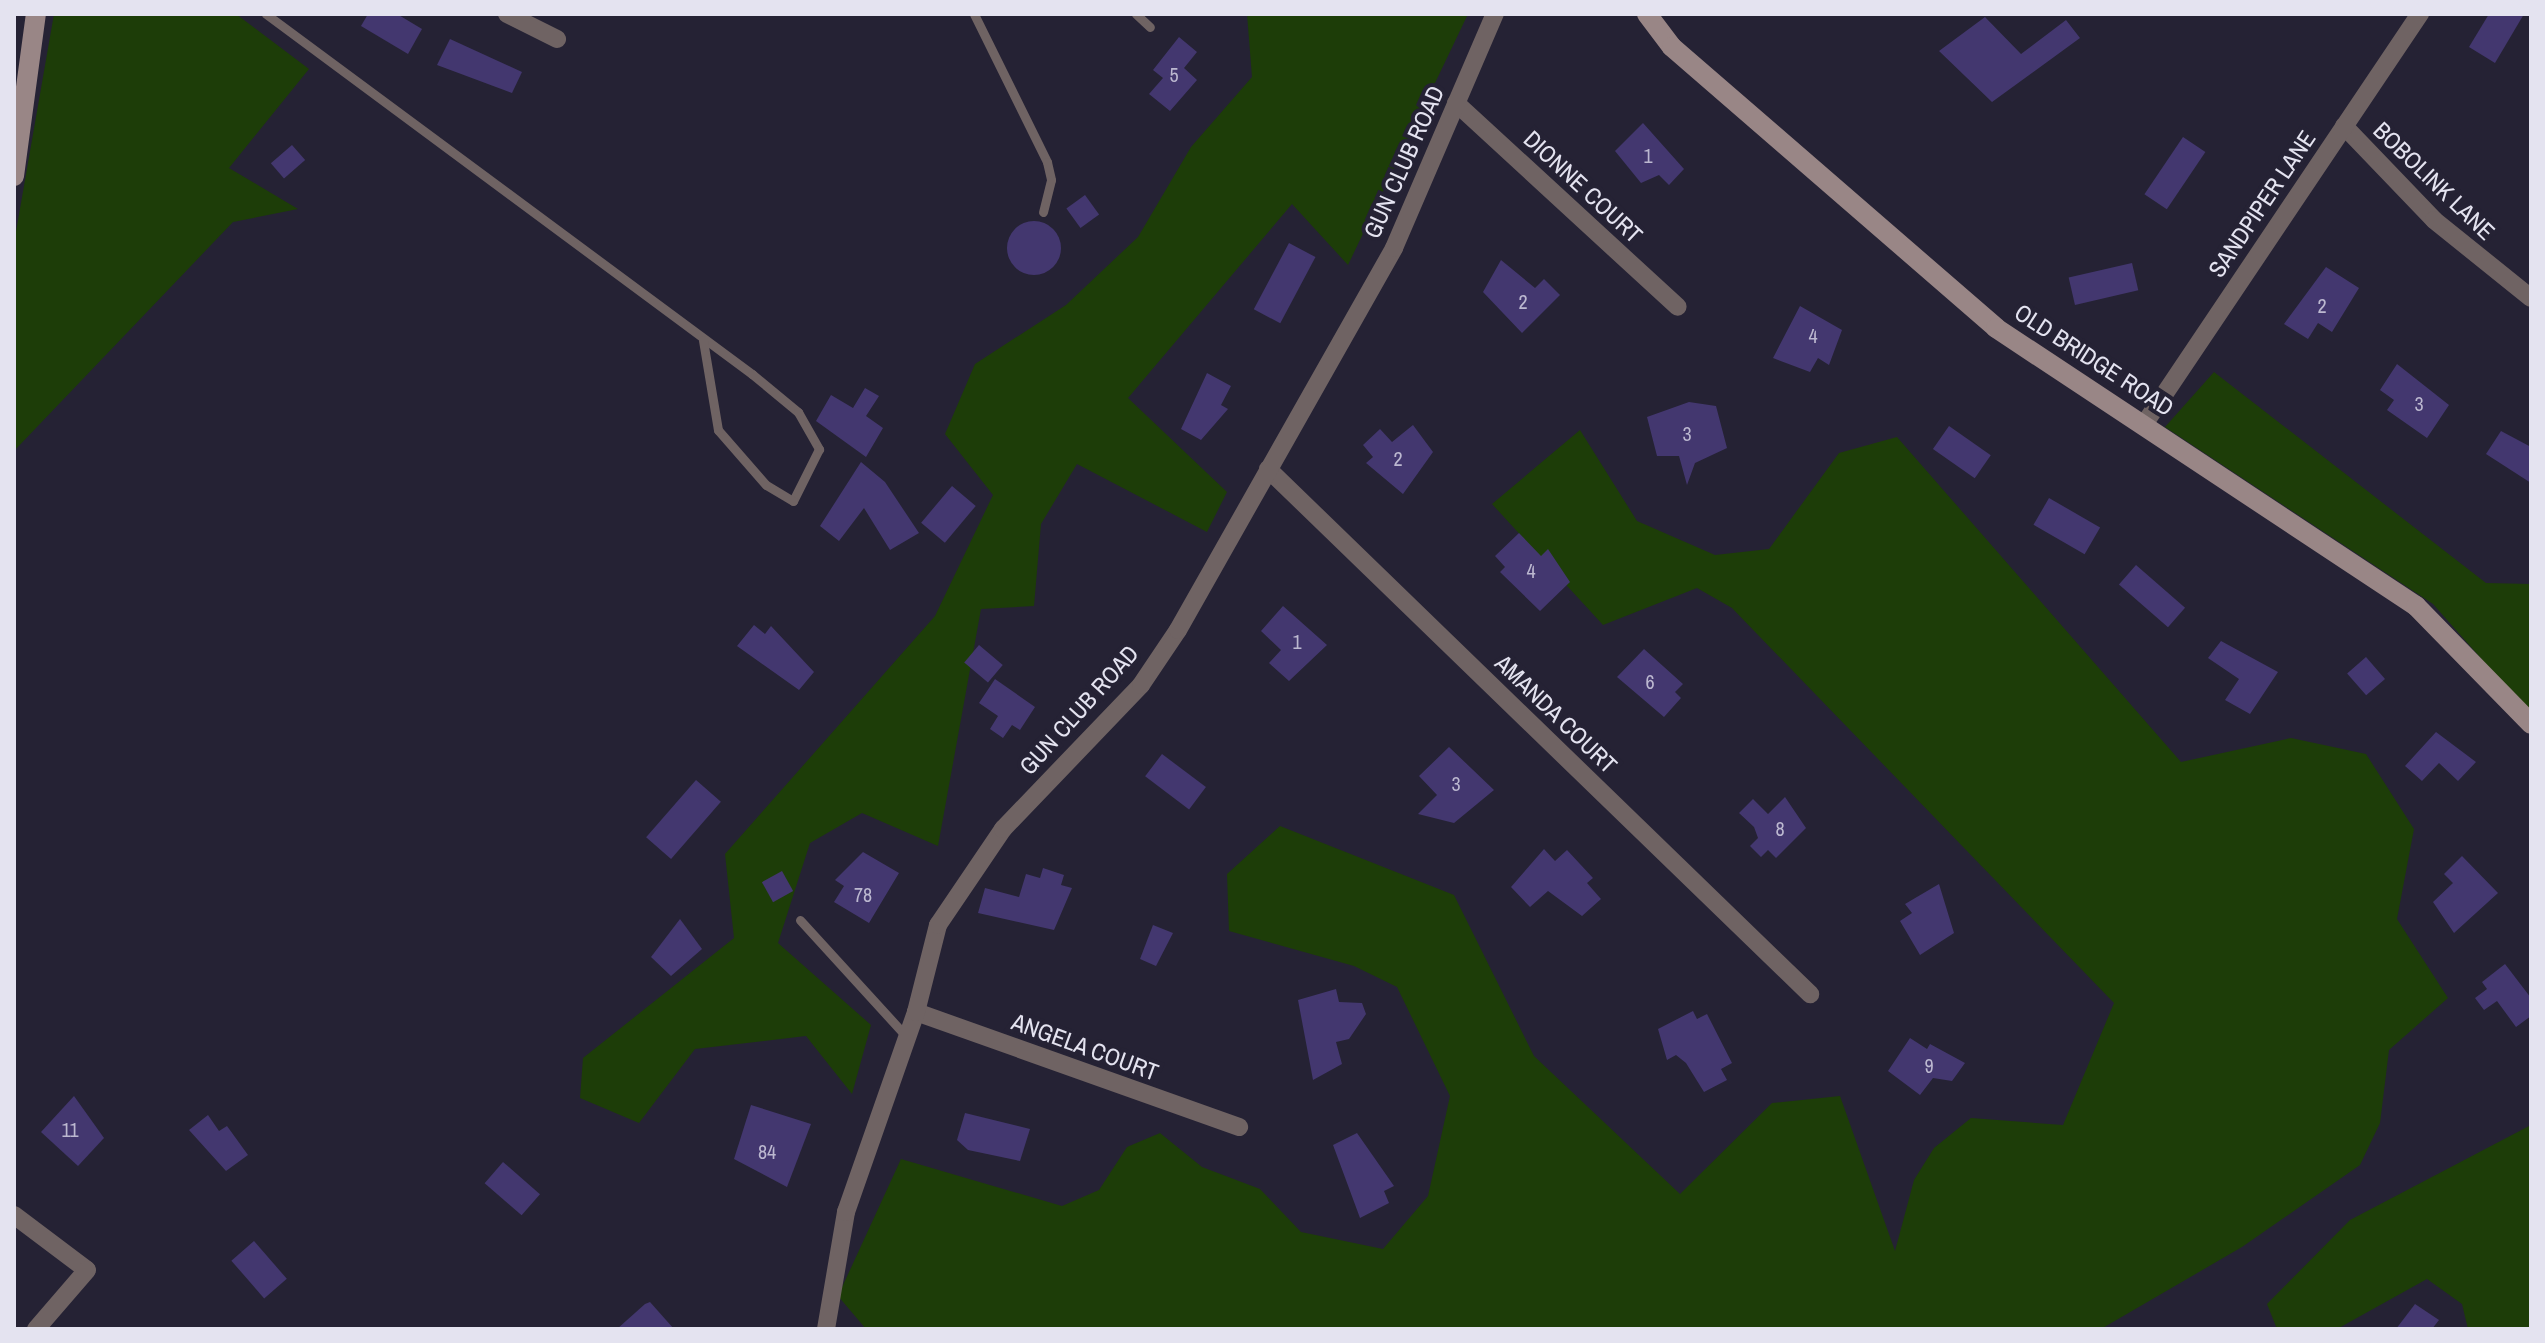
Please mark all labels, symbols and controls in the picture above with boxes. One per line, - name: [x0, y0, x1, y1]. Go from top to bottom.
- house number: 5: [1169, 62, 1179, 86]
- street label: GUN CLUB ROAD: [1357, 81, 1451, 243]
- street label: BOBOLINK LANE: [2367, 116, 2501, 246]
- street label: DIONNE COURT: [1518, 125, 1648, 249]
- street label: SANDPIPER LANE: [2202, 125, 2322, 283]
- house number: 1: [1643, 143, 1653, 167]
- house number: 2: [1518, 289, 1528, 313]
- house number: 2: [2317, 293, 2327, 317]
- street label: OLD BRIDGE ROAD: [2009, 298, 2179, 422]
- house number: 4: [1808, 323, 1818, 347]
- house number: 3: [2414, 391, 2424, 415]
- house number: 3: [1682, 421, 1692, 445]
- house number: 2: [1393, 446, 1403, 470]
- house number: 4: [1526, 558, 1536, 582]
- house number: 1: [1292, 629, 1302, 653]
- street label: GUN CLUB ROAD: [1013, 639, 1145, 781]
- street label: AMANDA COURT: [1489, 648, 1623, 780]
- house number: 6: [1645, 669, 1655, 693]
- house number: 3: [1451, 771, 1461, 795]
- house number: 8: [1775, 816, 1785, 840]
- house number: 78: [854, 882, 872, 906]
- street label: ANGELA COURT: [1007, 1007, 1163, 1087]
- house number: 9: [1924, 1053, 1934, 1077]
- house number: 11: [61, 1117, 79, 1141]
- house number: 84: [758, 1139, 776, 1163]

